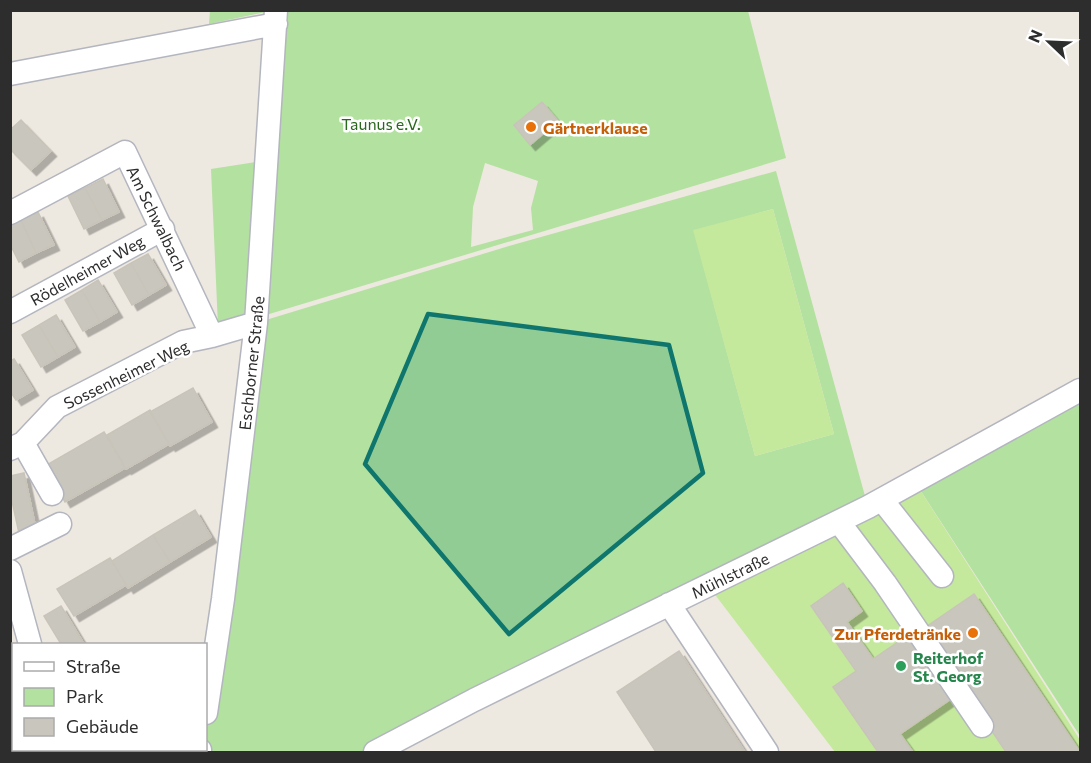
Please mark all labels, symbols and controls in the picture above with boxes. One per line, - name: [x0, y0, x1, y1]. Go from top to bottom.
- north arrow: [1019, 12, 1079, 72]
- text: N: [1024, 27, 1046, 45]
- park label: Taunus e.V.: [341, 114, 421, 133]
- place label: Gärtnerklause: [543, 118, 648, 137]
- marker: Gärtnerklause: [524, 120, 538, 134]
- street label: Am Schwalbach: [123, 162, 191, 274]
- street label: Rödelheimer Weg: [27, 231, 148, 309]
- street label: Eschborner Straße: [235, 295, 267, 431]
- street label: Sossenheimer Weg: [60, 335, 192, 413]
- street label: Mühlstraße: [688, 548, 772, 602]
- place label: Zur Pferdetränke: [834, 624, 961, 643]
- marker: Zur Pferdetränke: [966, 626, 980, 640]
- legend: [12, 643, 207, 751]
- place label: Reiterhof St. Georg: [913, 648, 984, 685]
- text: Straße: [66, 655, 121, 677]
- marker: Reiterhof St. Georg: [894, 659, 908, 673]
- text: Park: [66, 685, 104, 707]
- text: Gebäude: [66, 715, 139, 737]

